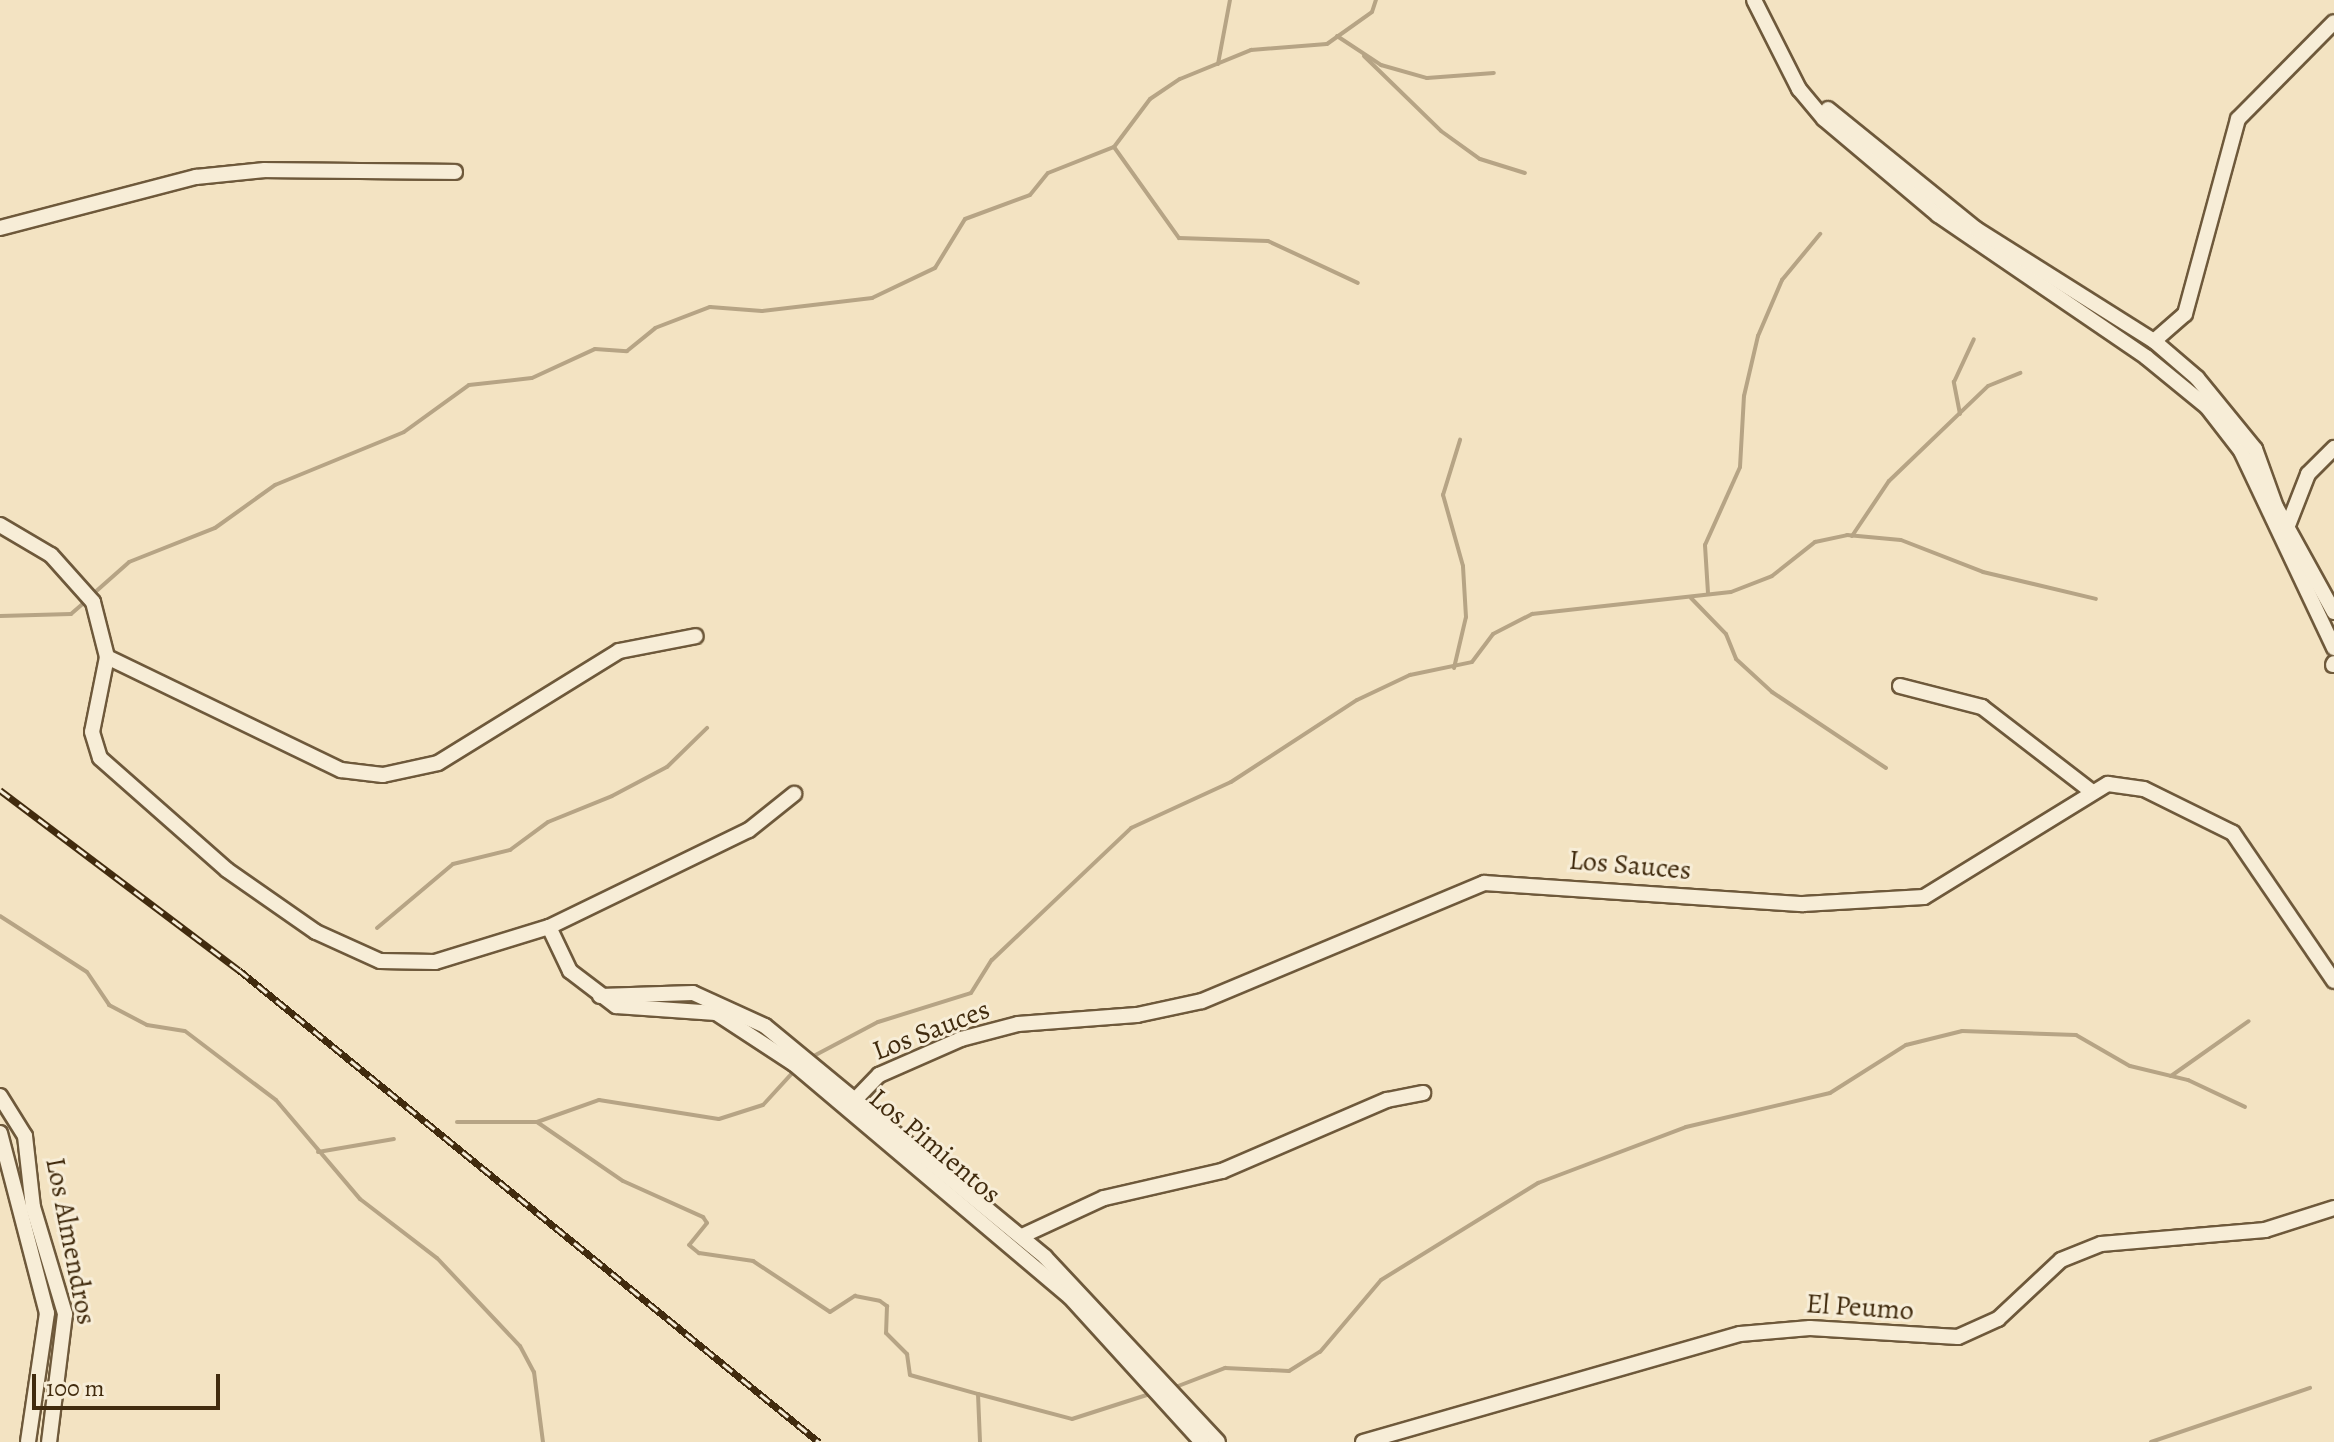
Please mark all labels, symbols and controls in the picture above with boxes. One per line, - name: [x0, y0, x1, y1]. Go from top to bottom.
- street label: Los Sauces: [1567, 843, 1693, 887]
- street label: Los Sauces: [868, 992, 994, 1068]
- street label: Los Pimientos: [862, 1081, 1008, 1211]
- street label: Los Almendros: [38, 1155, 104, 1327]
- street label: El Peumo: [1805, 1286, 1915, 1328]
- scale bar: [36, 1358, 224, 1408]
- text: 100 m: [46, 1372, 105, 1404]

